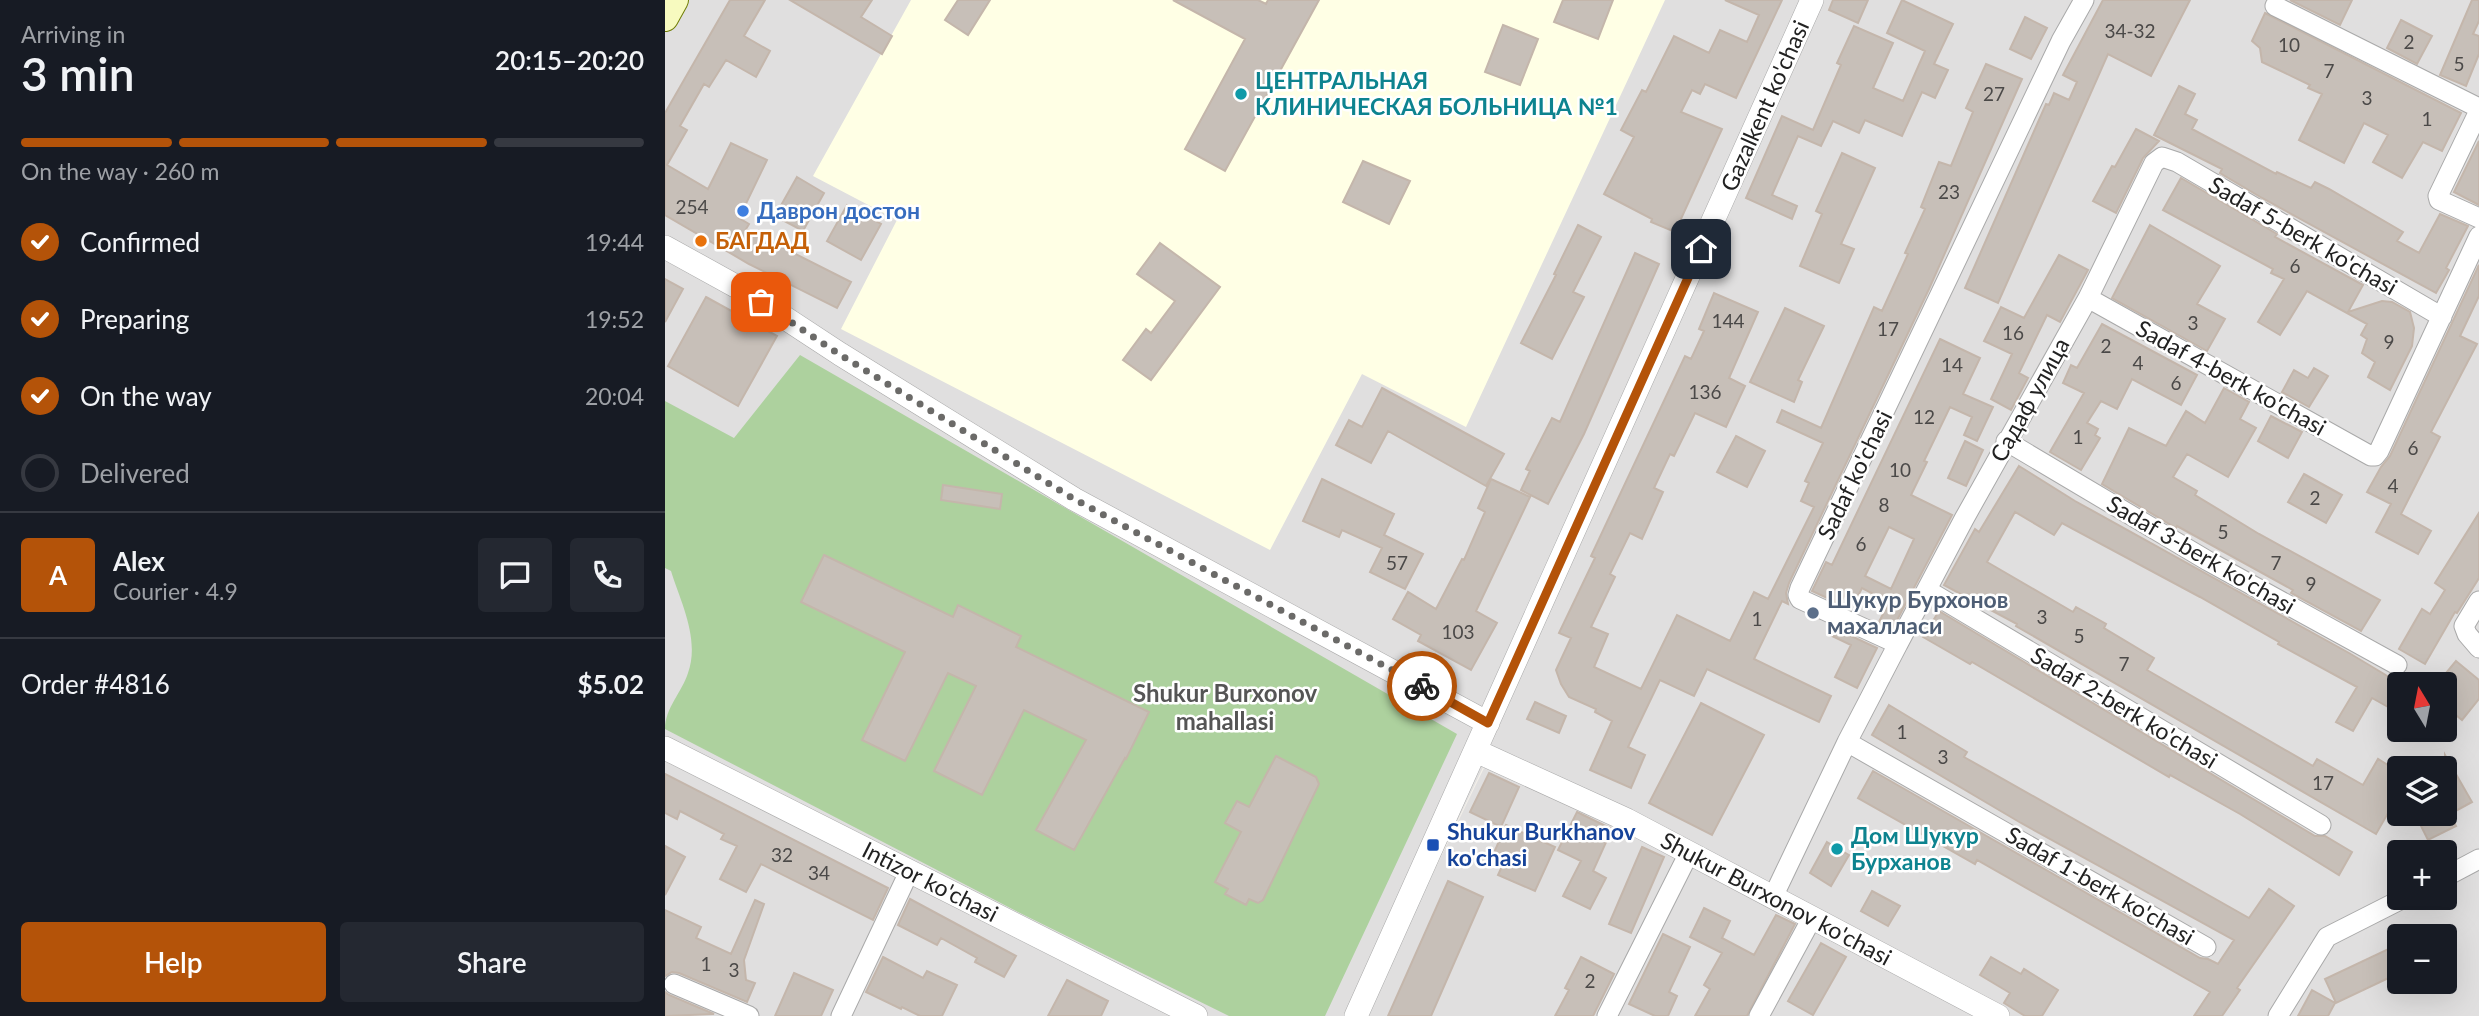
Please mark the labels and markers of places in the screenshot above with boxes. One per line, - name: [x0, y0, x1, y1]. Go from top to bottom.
- place label: ЦЕНТРАЛЬНАЯ КЛИНИЧЕСКАЯ БОЛЬНИЦА №1: [1255, 66, 1618, 120]
- marker: ЦЕНТРАЛЬНАЯ КЛИНИЧЕСКАЯ БОЛЬНИЦА №1: [1233, 86, 1249, 102]
- place label: Даврон достон: [757, 196, 920, 224]
- marker: Даврон достон: [735, 203, 751, 219]
- pin: [1671, 219, 1731, 279]
- place label: БАГДАД: [715, 226, 810, 254]
- marker: БАГДАД: [693, 233, 709, 249]
- pin: [731, 272, 791, 332]
- place label: Шукур Бурхонов махалласи: [1827, 585, 2008, 639]
- marker: Шукур Бурхонов махалласи: [1805, 605, 1821, 621]
- place label: Shukur Burkhanov ko'chasi: [1447, 817, 1637, 871]
- place label: Дом Шукур Бурханов: [1851, 821, 1979, 875]
- marker: Shukur Burkhanov ko'chasi: [1425, 837, 1441, 853]
- marker: Дом Шукур Бурханов: [1829, 841, 1845, 857]

